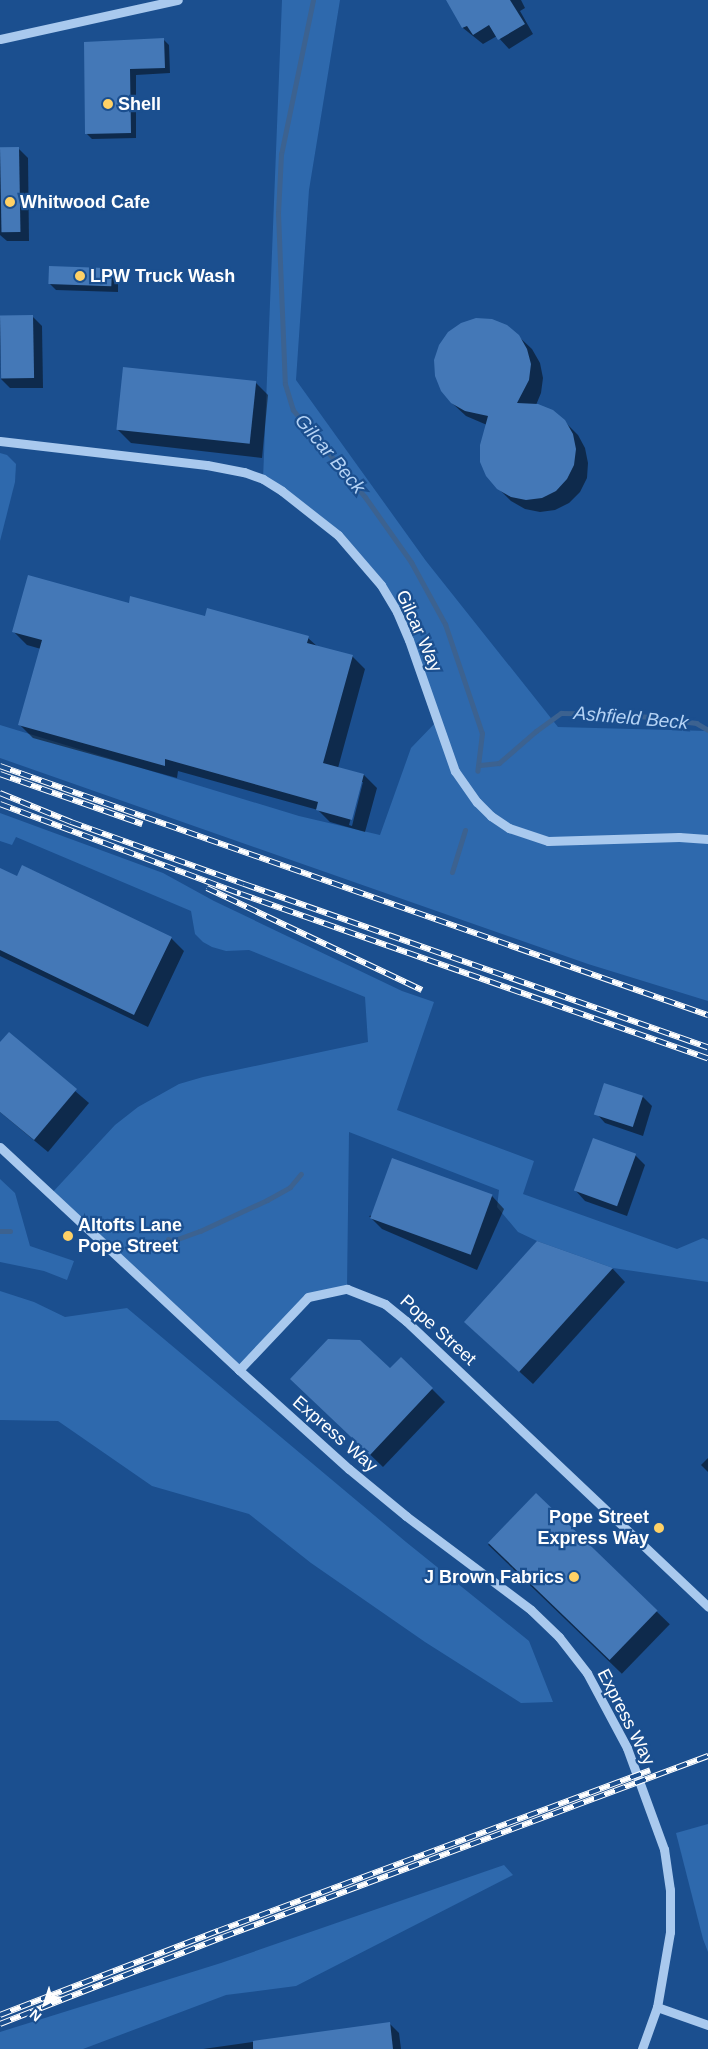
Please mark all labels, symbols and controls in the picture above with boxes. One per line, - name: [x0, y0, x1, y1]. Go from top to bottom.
- place label: Shell: [118, 93, 161, 115]
- marker: Shell: [102, 98, 114, 110]
- place label: Whitwood Cafe: [20, 191, 150, 213]
- marker: Whitwood Cafe: [4, 196, 16, 208]
- place label: LPW Truck Wash: [90, 265, 235, 287]
- marker: LPW Truck Wash: [74, 270, 86, 282]
- water label: Gilcar Beck: [290, 409, 370, 499]
- street label: Gilcar Way: [391, 587, 447, 675]
- water label: Ashfield Beck: [573, 702, 689, 734]
- place label: Altofts Lane Pope Street: [78, 1215, 182, 1258]
- marker: Altofts Lane Pope Street: [62, 1230, 74, 1242]
- street label: Pope Street: [395, 1290, 481, 1370]
- street label: Express Way: [288, 1391, 382, 1477]
- place label: Pope Street Express Way: [538, 1507, 649, 1550]
- marker: Pope Street Express Way: [653, 1522, 665, 1534]
- place label: J Brown Fabrics: [424, 1566, 564, 1588]
- marker: J Brown Fabrics: [568, 1571, 580, 1583]
- street label: Express Way: [592, 1665, 660, 1769]
- north arrow: [20, 1979, 70, 2029]
- text: N: [26, 2006, 44, 2025]

